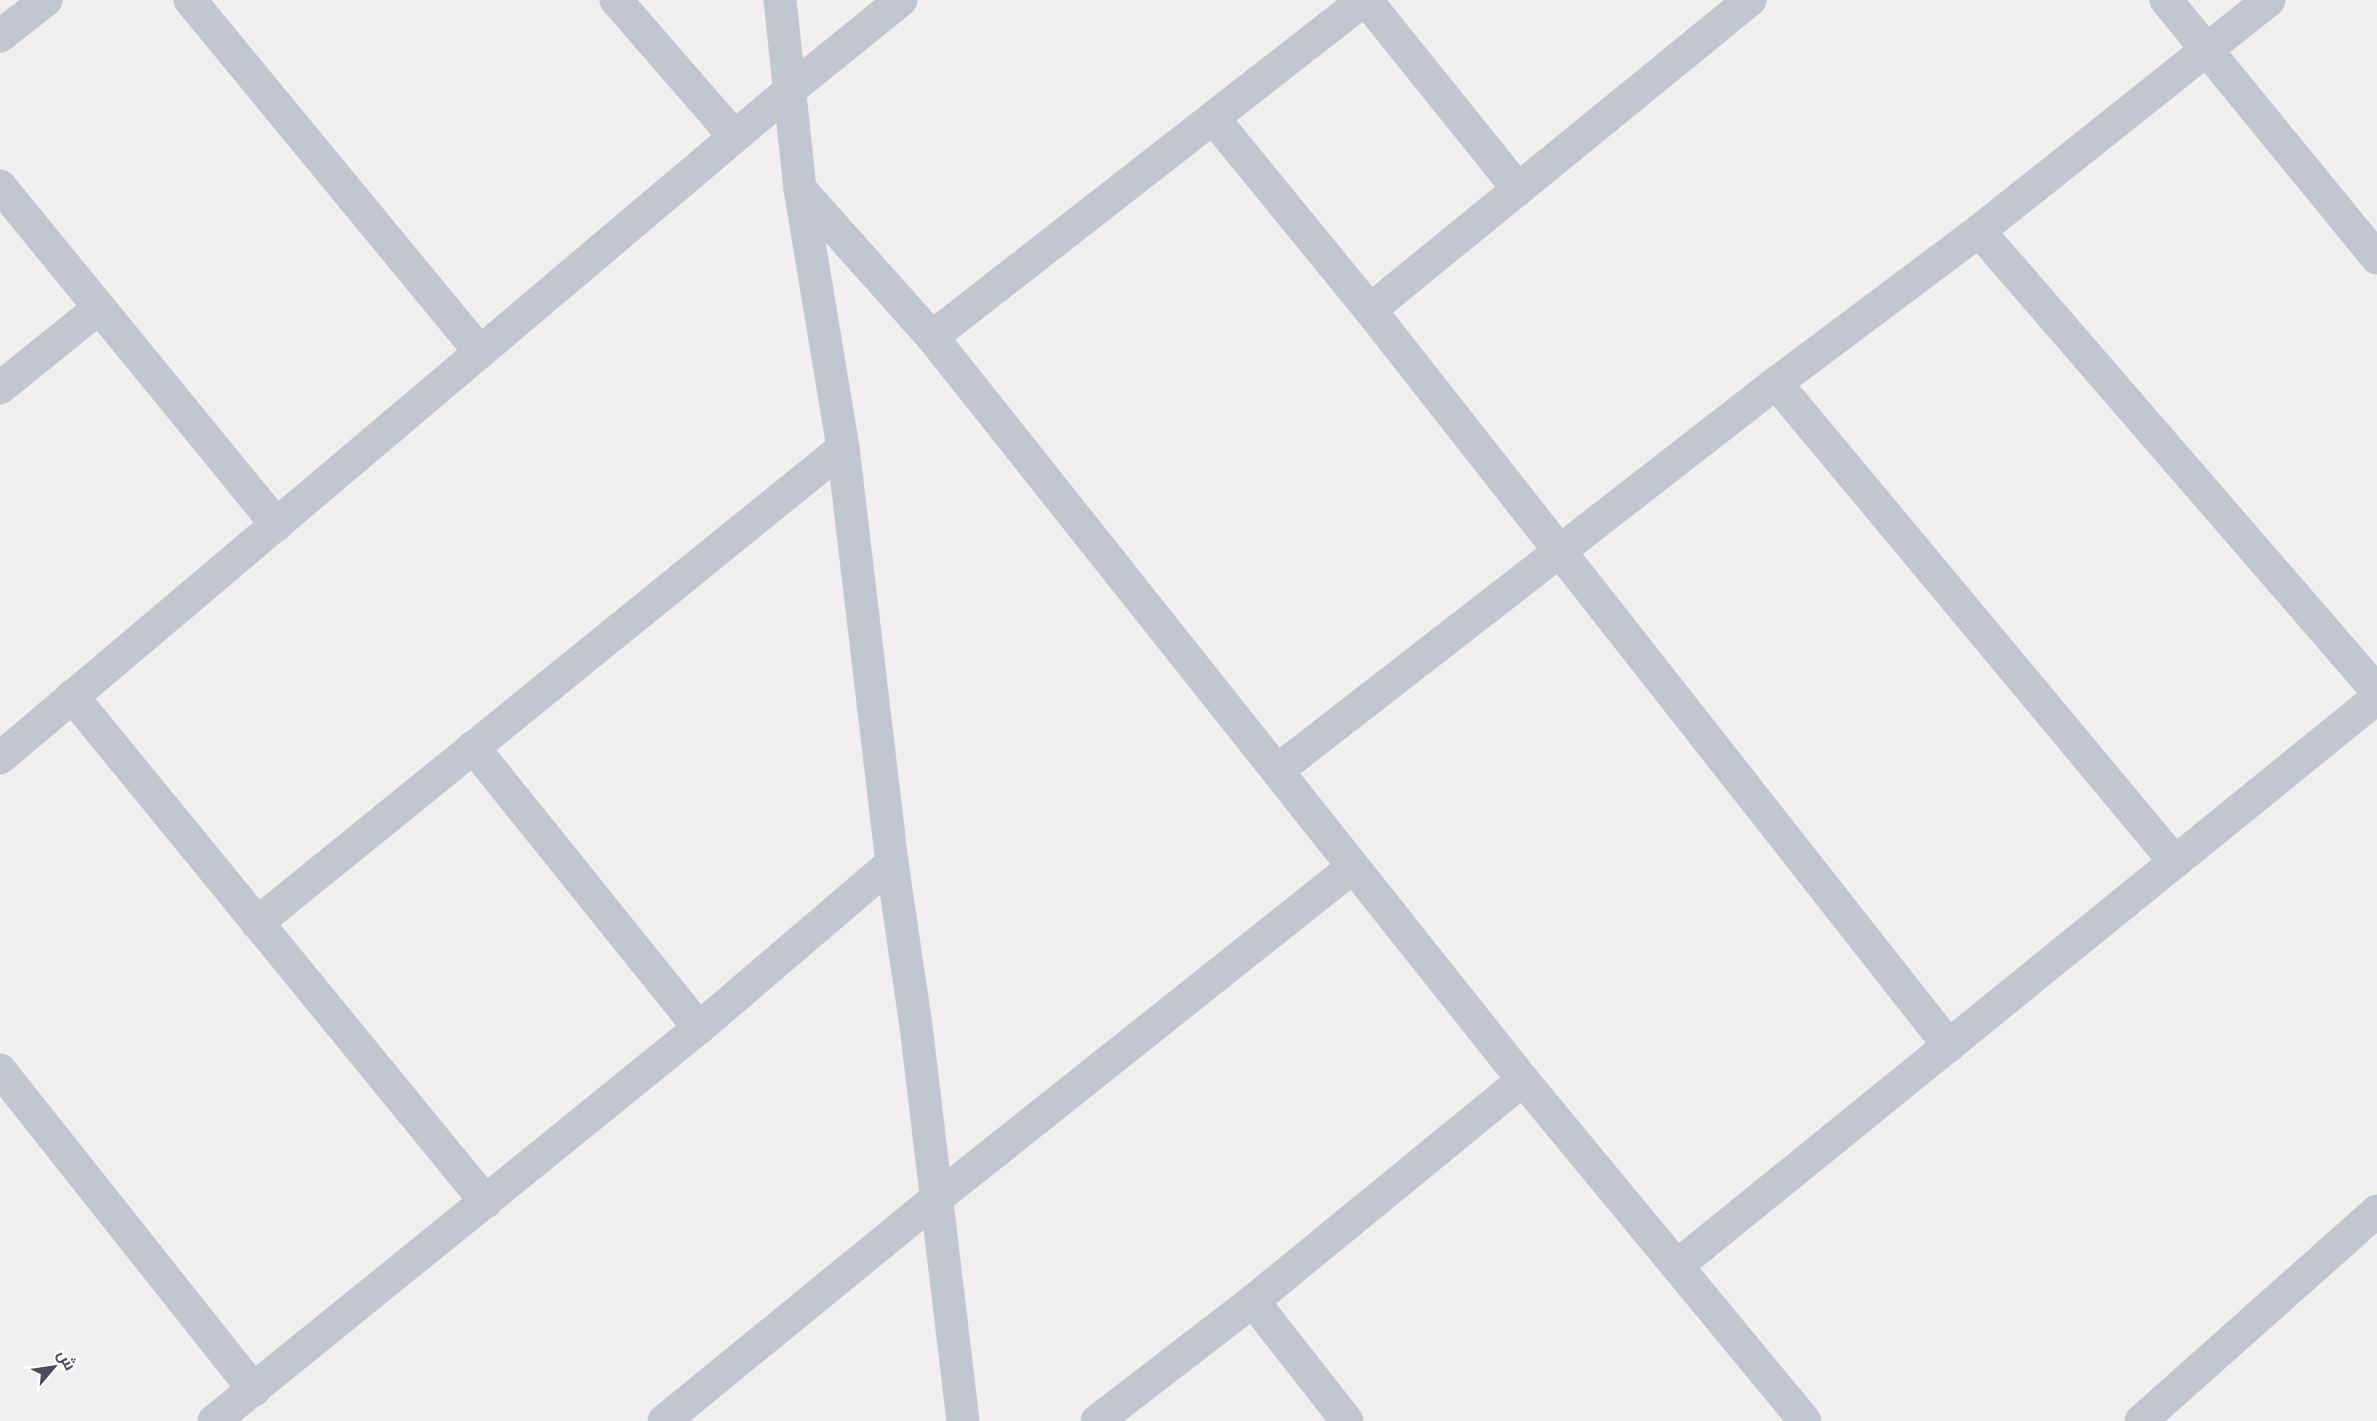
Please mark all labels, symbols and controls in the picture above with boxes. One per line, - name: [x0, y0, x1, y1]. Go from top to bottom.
- north arrow: [24, 1337, 84, 1397]
- text: ش: [53, 1347, 79, 1374]

